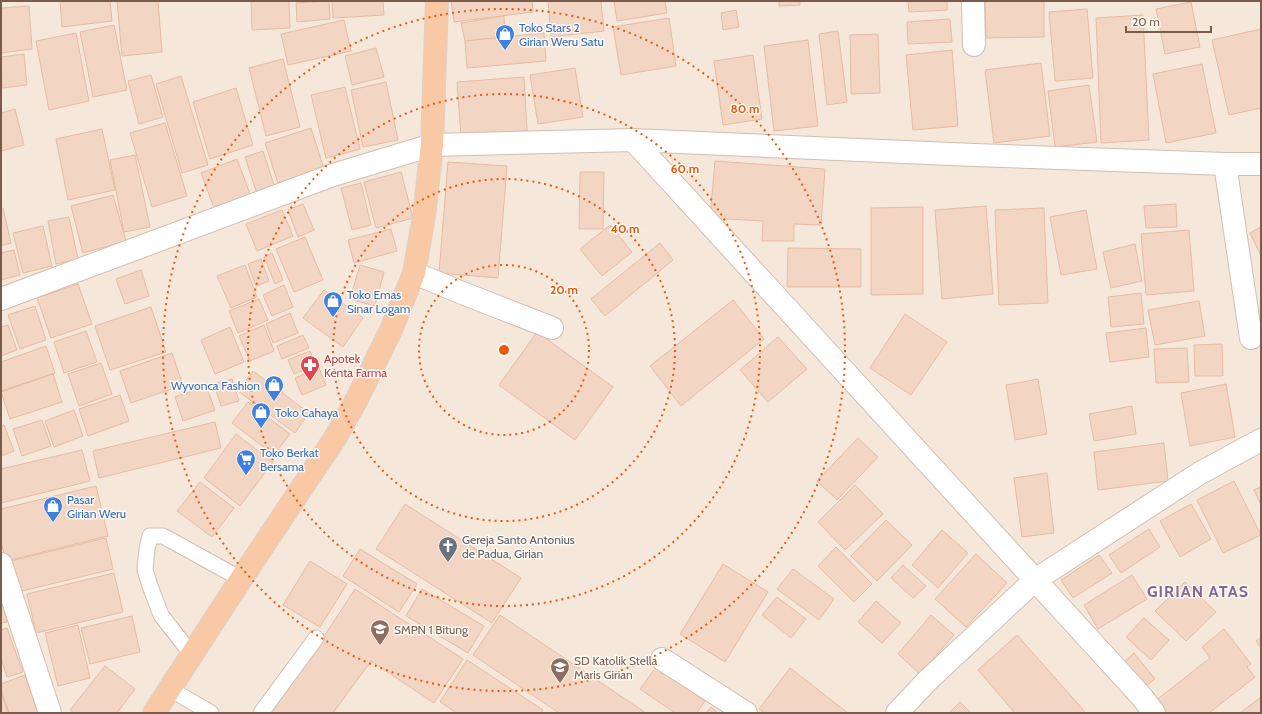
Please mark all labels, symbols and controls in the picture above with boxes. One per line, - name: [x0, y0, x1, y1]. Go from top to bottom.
- scale bar: [1126, 8, 1211, 34]
- text: 20 m: [1132, 14, 1160, 29]
- place label: Toko Stars 2 Girian Weru Satu: [519, 20, 604, 49]
- shop icon: Toko Stars 2 Girian Weru Satu: [494, 23, 516, 51]
- text: 80 m: [731, 101, 759, 116]
- text: 60 m: [671, 161, 699, 176]
- text: 40 m: [610, 221, 640, 236]
- text: 20 m: [550, 282, 578, 297]
- place label: Toko Emas Sinar Logam: [347, 287, 410, 316]
- shop icon: Toko Emas Sinar Logam: [322, 290, 344, 318]
- centre of rings: [497, 343, 511, 357]
- place label: Apotek Kenta Farma: [324, 351, 387, 380]
- pharmacy icon: Apotek Kenta Farma: [299, 354, 321, 382]
- shop icon: Wyvonca Fashion: [263, 374, 285, 402]
- place label: Wyvonca Fashion: [171, 378, 260, 393]
- shop icon: Toko Cahaya: [250, 401, 272, 429]
- place label: Toko Cahaya: [275, 405, 339, 420]
- place label: Toko Berkat Bersama: [260, 445, 319, 474]
- supermarket icon: Toko Berkat Bersama: [235, 448, 257, 476]
- place label: Pasar Girian Weru: [67, 492, 126, 521]
- shop icon: Pasar Girian Weru: [42, 495, 64, 523]
- place label: Gereja Santo Antonius de Padua, Girian: [462, 532, 575, 561]
- church icon: Gereja Santo Antonius de Padua, Girian: [437, 535, 459, 563]
- district label: GIRIAN ATAS: [1147, 582, 1249, 601]
- school or university icon: SMPN 1 Bitung: [369, 618, 391, 646]
- place label: SMPN 1 Bitung: [394, 622, 469, 637]
- place label: SD Katolik Stella Maris Girian: [574, 653, 658, 682]
- school or university icon: SD Katolik Stella Maris Girian: [549, 656, 571, 684]

